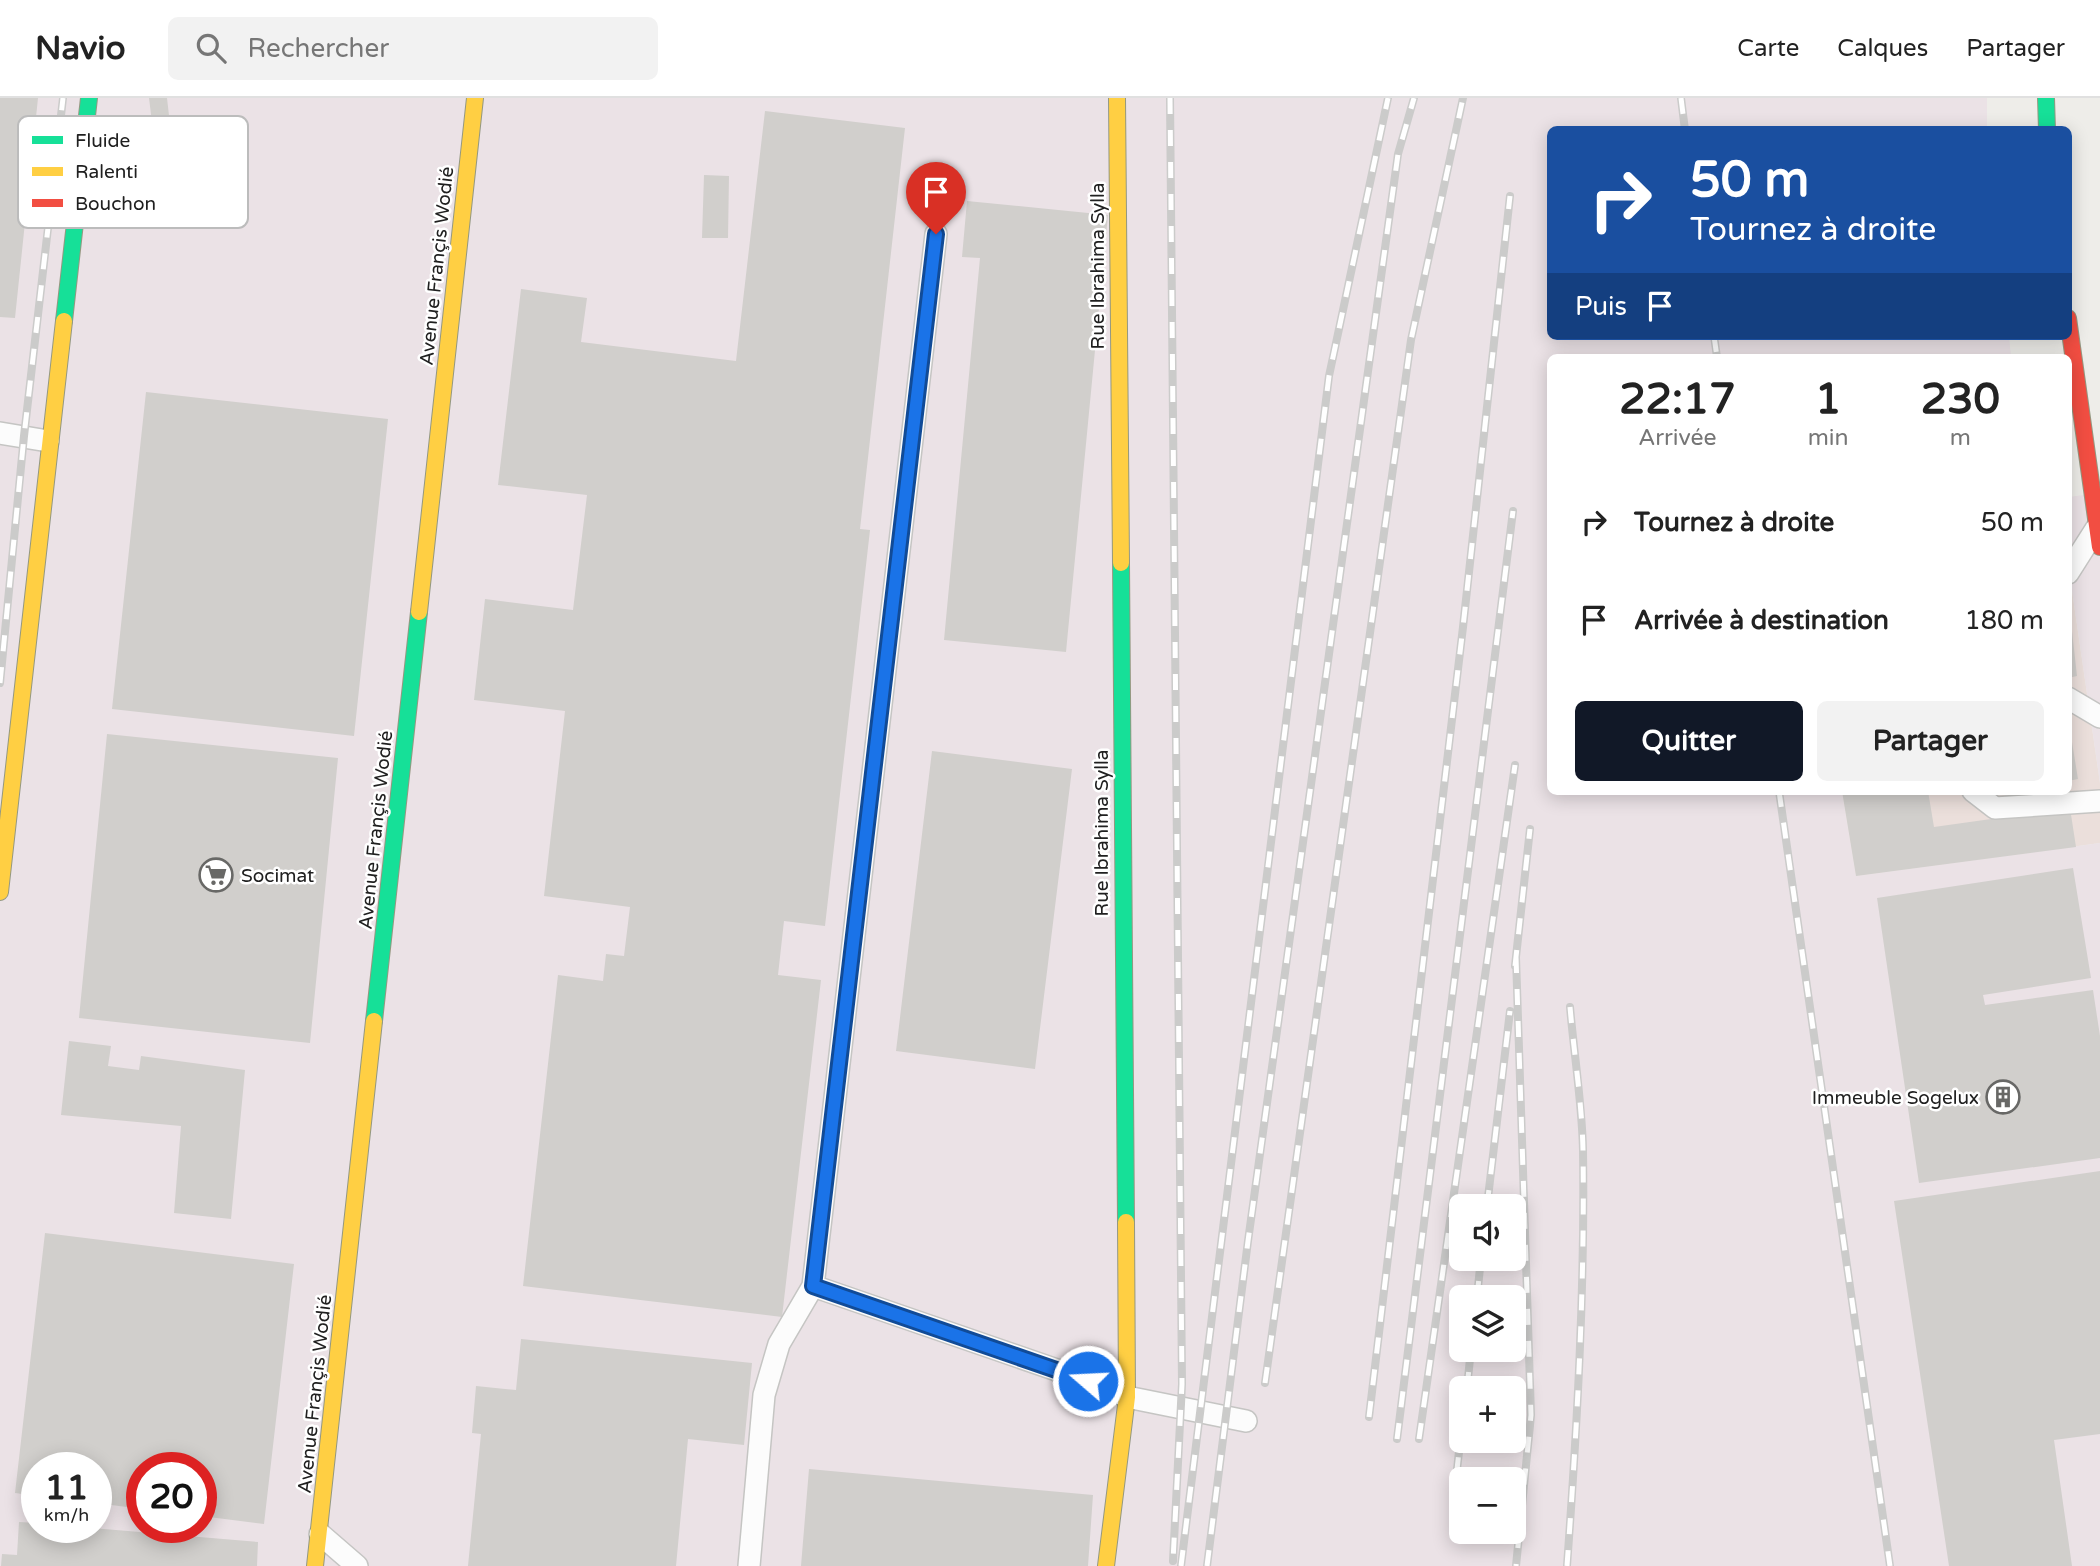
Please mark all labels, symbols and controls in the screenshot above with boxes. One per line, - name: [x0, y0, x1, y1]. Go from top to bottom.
- search box: [168, 17, 658, 80]
- text: Navio: [35, 29, 126, 68]
- icon: search: [192, 29, 230, 67]
- text: Rechercher: [248, 33, 389, 64]
- text: Carte: [1737, 34, 1799, 63]
- text: Calques: [1837, 34, 1928, 63]
- text: Partager: [1966, 34, 2065, 63]
- legend: [18, 116, 248, 228]
- text: Fluide: [75, 130, 130, 152]
- text: 50 m: [1690, 151, 1809, 210]
- icon: right: [1575, 154, 1666, 245]
- text: Ralenti: [75, 161, 138, 183]
- pin: [906, 162, 966, 234]
- street label: Avenue Françis Wodié: [416, 166, 458, 367]
- icon: arrive: [917, 173, 955, 211]
- street label: Rue Ibrahima Sylla: [1087, 183, 1109, 349]
- text: Bouchon: [75, 193, 156, 215]
- text: Tournez à droite: [1690, 211, 1936, 249]
- icon: arrive: [1641, 287, 1679, 325]
- text: Puis: [1575, 291, 1627, 322]
- text: 22:17: [1619, 374, 1736, 425]
- text: 1: [1815, 374, 1841, 425]
- text: 230: [1921, 374, 2000, 425]
- text: Arrivée: [1638, 424, 1717, 452]
- text: min: [1808, 424, 1849, 452]
- text: m: [1950, 424, 1971, 452]
- icon: right: [1575, 503, 1613, 541]
- text: Tournez à droite: [1634, 507, 1834, 538]
- text: 50 m: [1981, 507, 2044, 538]
- icon: arrive: [1575, 601, 1613, 639]
- text: Arrivée à destination: [1634, 605, 1889, 636]
- text: 180 m: [1964, 605, 2044, 636]
- button: Quitter: [1575, 701, 1803, 781]
- button: Partager: [1817, 701, 2044, 781]
- street label: Avenue Françis Wodié: [355, 730, 397, 931]
- street label: Rue Ibrahima Sylla: [1091, 750, 1113, 916]
- supermarket icon: Socimat: [197, 856, 235, 894]
- place label: Socimat: [241, 865, 314, 887]
- building icon: Immeuble Sogelux: [1984, 1078, 2022, 1116]
- place label: Immeuble Sogelux: [1812, 1087, 1979, 1109]
- map controls: [1449, 1194, 1526, 1544]
- button: sound: [1449, 1194, 1526, 1271]
- button: layers: [1449, 1285, 1526, 1362]
- street label: Avenue Françis Wodié: [294, 1294, 336, 1495]
- position arrow: [1051, 1344, 1125, 1418]
- button: +: [1449, 1376, 1526, 1453]
- speed limit sign: 20: [126, 1452, 217, 1543]
- text: 11: [45, 1467, 88, 1509]
- button: −: [1449, 1467, 1526, 1544]
- text: km/h: [44, 1504, 89, 1526]

